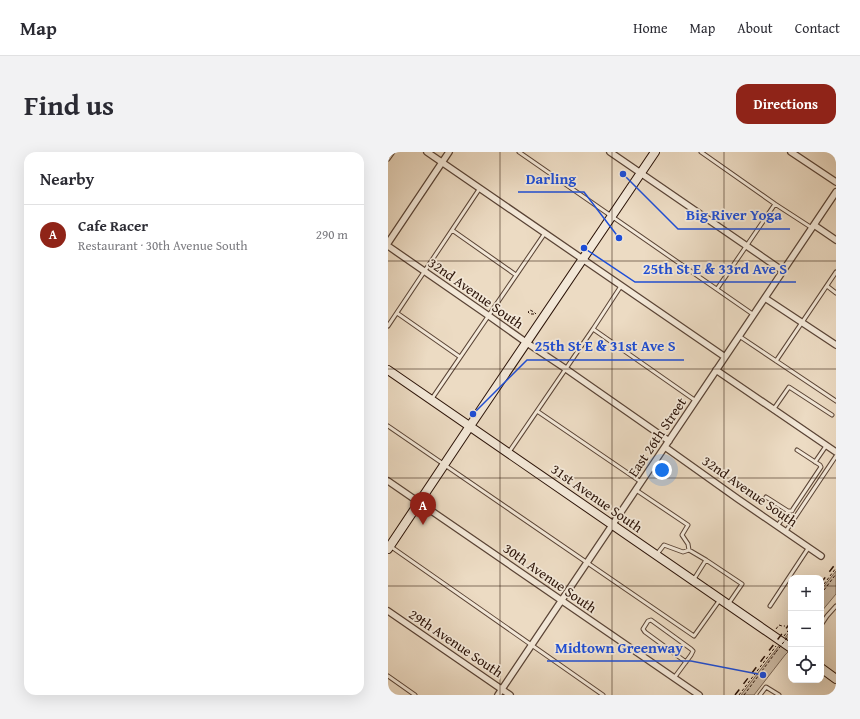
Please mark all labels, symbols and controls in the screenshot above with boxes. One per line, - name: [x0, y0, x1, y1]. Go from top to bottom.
- text: Map: [20, 14, 57, 42]
- text: Home: [633, 18, 668, 38]
- text: Map: [690, 18, 715, 38]
- text: About: [737, 18, 773, 38]
- text: Contact: [795, 18, 840, 38]
- text: Find us: [24, 84, 114, 125]
- button: Directions: [736, 84, 836, 124]
- callout: Darling: [518, 165, 584, 192]
- text: Nearby: [40, 166, 94, 191]
- text: Darling: [526, 168, 576, 189]
- callout: Big River Yoga: [678, 202, 790, 229]
- text: Big River Yoga: [686, 204, 782, 225]
- text: Cafe Racer: [78, 215, 148, 236]
- text: A: [49, 225, 57, 244]
- text: 290 m: [316, 225, 348, 244]
- text: Restaurant · 30th Avenue South: [78, 236, 248, 255]
- street label: 32nd Avenue South: [424, 253, 528, 333]
- callout: 25th St E & 33rd Ave S: [635, 255, 796, 282]
- text: 25th St E & 33rd Ave S: [643, 258, 787, 279]
- callout: 25th St E & 31st Ave S: [527, 333, 684, 360]
- text: 25th St E & 31st Ave S: [534, 335, 676, 356]
- street label: East 26th Street: [623, 393, 691, 481]
- street label: 32nd Avenue South: [698, 451, 802, 531]
- street label: 31st Avenue South: [547, 459, 647, 537]
- your location: [652, 460, 672, 480]
- pin: A: [410, 492, 436, 525]
- street label: 30th Avenue South: [499, 538, 601, 618]
- map controls: [788, 575, 824, 683]
- button: +: [788, 575, 824, 611]
- street label: 29th Avenue South: [405, 604, 507, 682]
- button: −: [788, 611, 824, 647]
- callout: Midtown Greenway: [547, 634, 691, 661]
- text: Midtown Greenway: [555, 637, 683, 658]
- button: locate: [788, 647, 824, 683]

